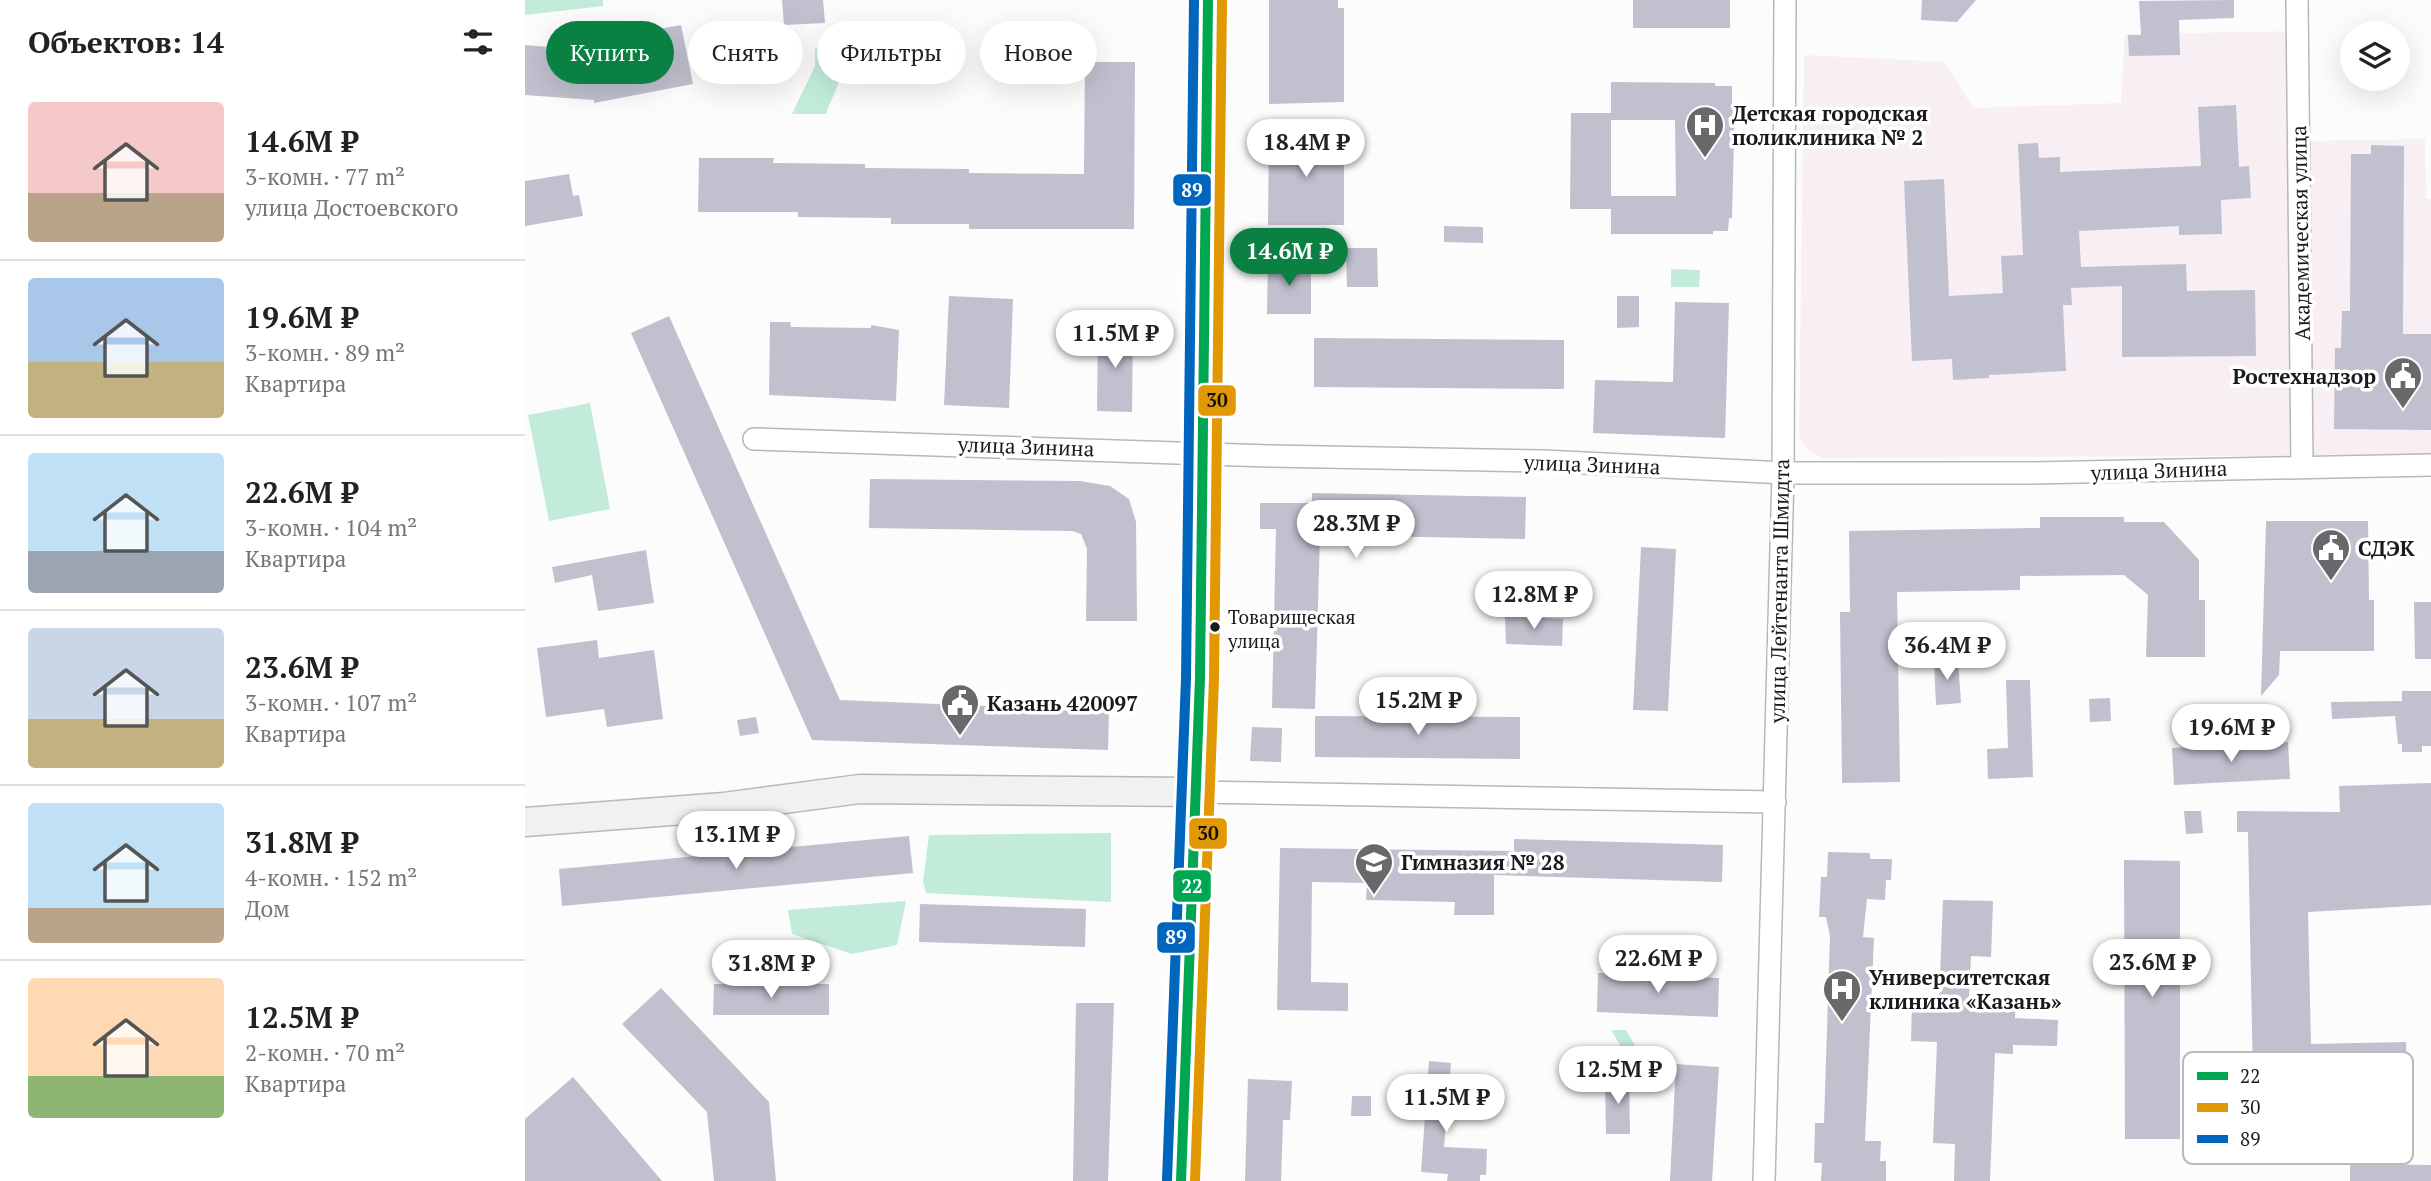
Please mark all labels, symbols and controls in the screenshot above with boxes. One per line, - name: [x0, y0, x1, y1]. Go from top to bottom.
- chip: Купить: [546, 21, 674, 84]
- chip: Снять: [688, 21, 803, 84]
- chip: Фильтры: [817, 21, 966, 84]
- chip: Новое: [980, 21, 1097, 84]
- map controls: [2340, 21, 2410, 91]
- button: layers: [2340, 21, 2410, 91]
- text: Объектов: 14: [28, 22, 224, 62]
- icon: filters: [459, 23, 497, 61]
- place label: Детская городская поликлиника № 2: [1732, 99, 1928, 151]
- hospital icon: Детская городская поликлиника № 2: [1684, 104, 1726, 159]
- pin: 18.4M ₽: [1241, 120, 1371, 179]
- text: 14.6M ₽: [245, 121, 358, 161]
- street label: Академическая улица: [2284, 125, 2316, 341]
- text: 18.4M ₽: [1263, 126, 1349, 157]
- icon: home: [84, 130, 168, 214]
- text: 3-комн. · 77 m²: [245, 161, 405, 192]
- line badge: 89: [1172, 173, 1212, 207]
- text: 89: [1181, 177, 1203, 202]
- text: улица Достоевского: [245, 192, 458, 223]
- pin: 14.6M ₽: [1224, 229, 1354, 288]
- text: 14.6M ₽: [1246, 235, 1332, 266]
- text: 19.6M ₽: [245, 297, 358, 337]
- icon: home: [84, 306, 168, 390]
- pin: 11.5M ₽: [1050, 310, 1180, 370]
- text: 11.5M ₽: [1072, 317, 1158, 348]
- text: 3-комн. · 89 m²: [245, 337, 405, 368]
- public building icon: Ростехнадзор: [2382, 355, 2424, 410]
- place label: Ростехнадзор: [2233, 362, 2376, 390]
- text: Квартира: [245, 368, 346, 399]
- line badge: 30: [1197, 384, 1237, 417]
- text: 30: [1206, 387, 1228, 412]
- street label: улица Зинина: [956, 430, 1095, 462]
- street label: улица Зинина: [1522, 448, 1661, 480]
- street label: улица Зинина: [2089, 454, 2228, 486]
- street label: улица Лейтенанта Шмидта: [1763, 458, 1795, 724]
- text: 22.6M ₽: [245, 472, 358, 512]
- icon: home: [84, 481, 168, 565]
- pin: 28.3M ₽: [1291, 500, 1421, 560]
- text: 28.3M ₽: [1313, 507, 1399, 538]
- text: 3-комн. · 104 m²: [245, 512, 417, 543]
- public building icon: СДЭК: [2310, 527, 2352, 582]
- place label: СДЭК: [2358, 534, 2415, 562]
- text: Квартира: [245, 543, 346, 574]
- pin: 12.8M ₽: [1469, 572, 1599, 631]
- text: 12.8M ₽: [1491, 578, 1577, 609]
- place label: Товарищеская улица: [1227, 604, 1355, 653]
- marker: Товарищеская улица: [1208, 620, 1222, 634]
- pin: 36.4M ₽: [1882, 622, 2012, 682]
- text: 36.4M ₽: [1904, 629, 1990, 660]
- text: 23.6M ₽: [245, 647, 358, 687]
- icon: home: [84, 656, 168, 740]
- pin: 15.2M ₽: [1353, 678, 1483, 737]
- public building icon: Казань 420097: [939, 682, 981, 737]
- text: 15.2M ₽: [1375, 684, 1461, 715]
- text: 3-комн. · 107 m²: [245, 687, 417, 718]
- place label: Казань 420097: [987, 689, 1138, 717]
- pin: 19.6M ₽: [2166, 704, 2296, 764]
- text: 19.6M ₽: [2188, 711, 2274, 742]
- text: Квартира: [245, 718, 346, 749]
- pin: 13.1M ₽: [671, 812, 801, 871]
- line badge: 30: [1188, 817, 1228, 850]
- text: 13.1M ₽: [693, 818, 779, 849]
- text: 30: [1197, 820, 1219, 845]
- text: 31.8M ₽: [245, 822, 358, 862]
- icon: home: [84, 831, 168, 915]
- school or university icon: Гимназия № 28: [1353, 841, 1395, 896]
- place label: Гимназия № 28: [1401, 848, 1565, 876]
- text: 4-комн. · 152 m²: [245, 862, 417, 893]
- line badge: 22: [1172, 869, 1212, 903]
- text: 22: [1181, 873, 1203, 898]
- text: Дом: [245, 893, 290, 924]
- line badge: 89: [1156, 921, 1196, 954]
- text: 89: [1165, 924, 1187, 949]
- pin: 22.6M ₽: [1593, 936, 1723, 995]
- pin: 31.8M ₽: [706, 940, 836, 1000]
- pin: 23.6M ₽: [2087, 940, 2217, 999]
- text: 22.6M ₽: [1615, 942, 1701, 973]
- text: 23.6M ₽: [2109, 946, 2195, 977]
- text: 31.8M ₽: [728, 947, 814, 978]
- place label: Университетская клиника «Казань»: [1869, 963, 2062, 1015]
- hospital icon: Университетская клиника «Казань»: [1821, 968, 1863, 1023]
- text: 12.5M ₽: [245, 997, 358, 1037]
- icon: home: [84, 1006, 168, 1090]
- text: 2-комн. · 70 m²: [245, 1037, 405, 1068]
- pin: 12.5M ₽: [1553, 1046, 1683, 1106]
- legend: [2183, 1052, 2413, 1164]
- text: 12.5M ₽: [1575, 1053, 1661, 1084]
- text: 22: [2240, 1063, 2260, 1088]
- text: Квартира: [245, 1068, 346, 1099]
- pin: 11.5M ₽: [1381, 1074, 1511, 1134]
- text: 11.5M ₽: [1403, 1081, 1489, 1112]
- text: 30: [2240, 1094, 2260, 1119]
- text: 89: [2240, 1126, 2260, 1151]

